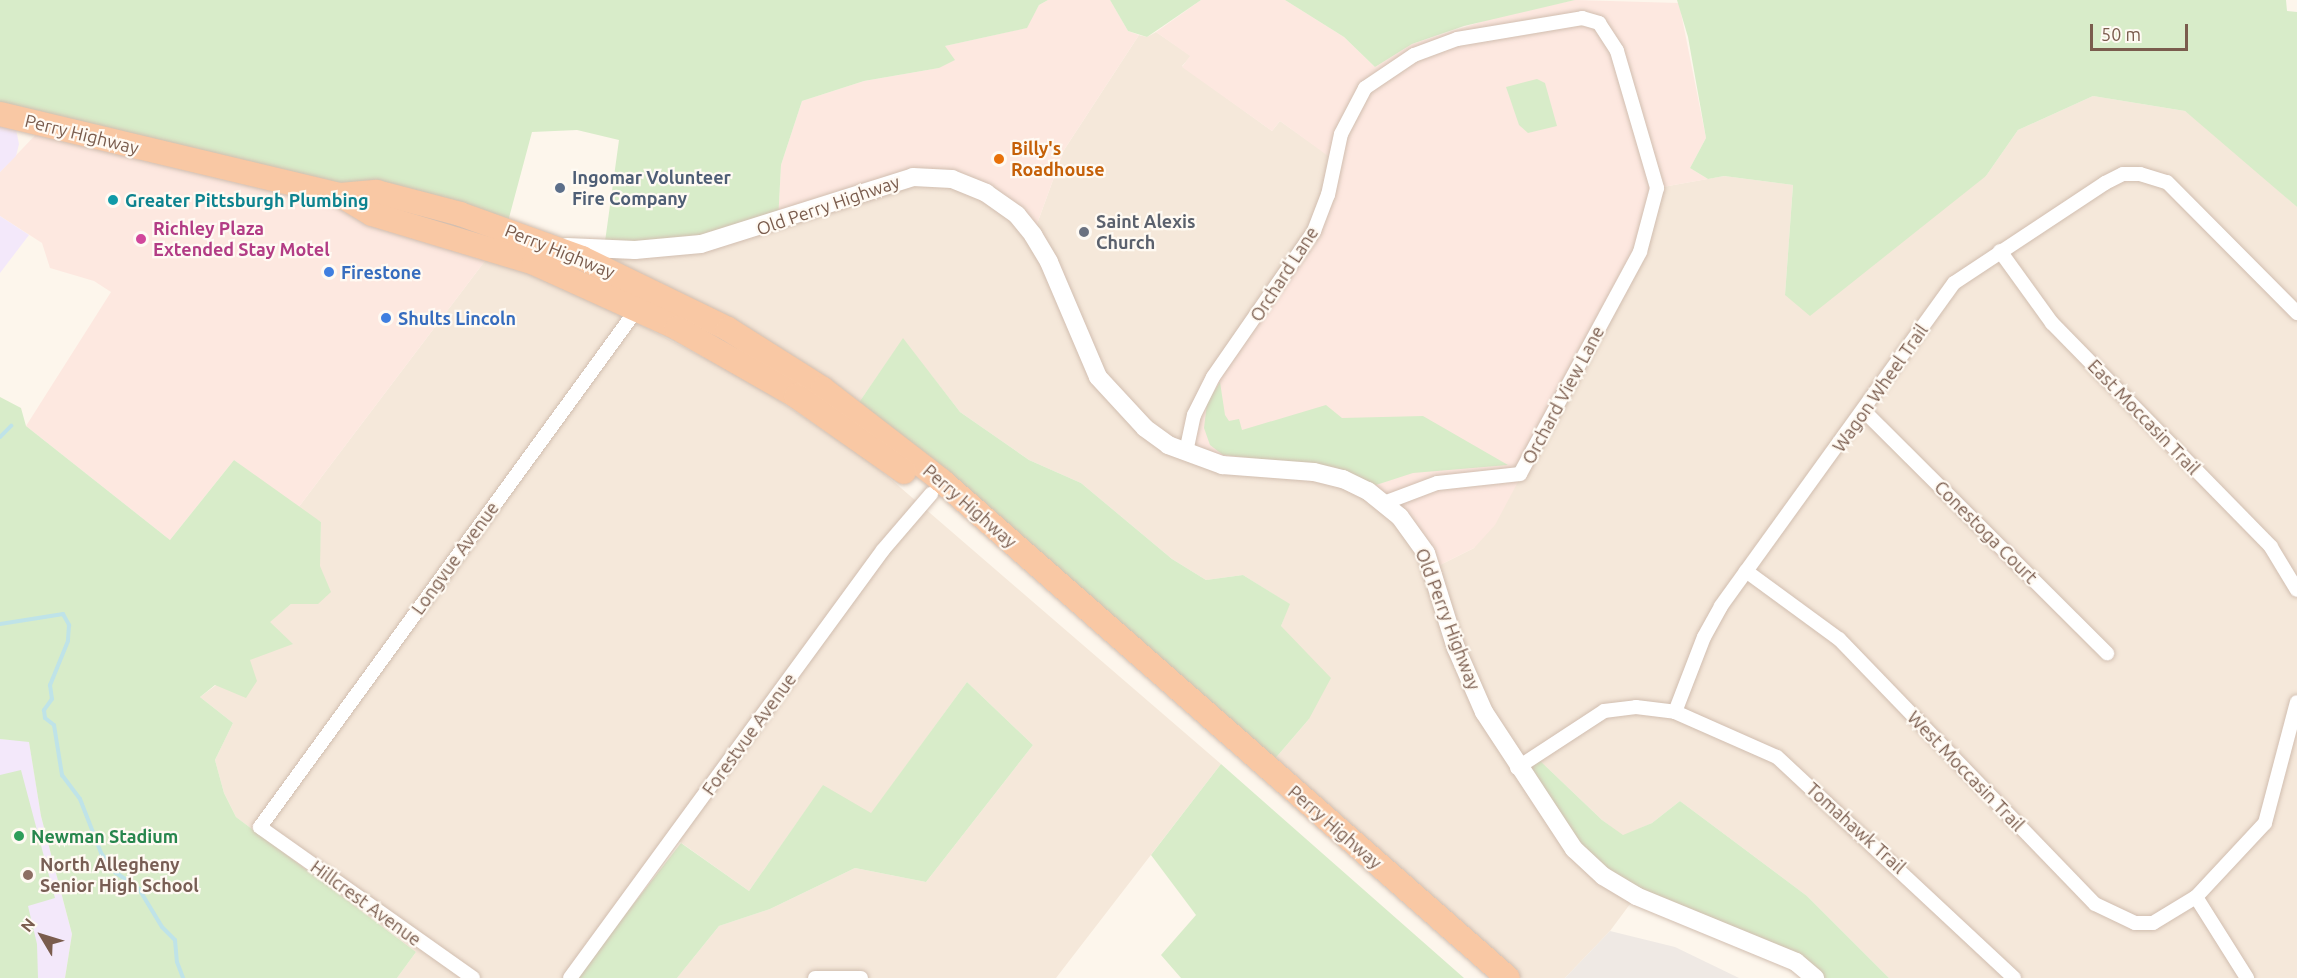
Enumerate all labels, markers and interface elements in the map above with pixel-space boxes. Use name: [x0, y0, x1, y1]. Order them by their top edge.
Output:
scale bar: [2093, 12, 2190, 50]
text: 50 m: [2101, 24, 2141, 44]
street label: Perry Highway: [23, 109, 141, 159]
place label: Billy's Roadhouse: [1011, 138, 1105, 180]
marker: Billy's Roadhouse: [992, 152, 1006, 166]
place label: Ingomar Volunteer Fire Company: [572, 167, 731, 210]
street label: Old Perry Highway: [754, 170, 902, 240]
marker: Ingomar Volunteer Fire Company: [553, 181, 567, 195]
place label: Greater Pittsburgh Plumbing: [125, 189, 369, 211]
marker: Greater Pittsburgh Plumbing: [106, 193, 120, 207]
place label: Saint Alexis Church: [1096, 211, 1195, 254]
place label: Richley Plaza Extended Stay Motel: [153, 218, 330, 260]
street label: Perry Highway: [502, 219, 618, 283]
street label: Orchard Lane: [1245, 223, 1323, 325]
marker: Saint Alexis Church: [1077, 225, 1091, 239]
marker: Richley Plaza Extended Stay Motel: [134, 232, 148, 246]
place label: Firestone: [341, 261, 421, 283]
marker: Firestone: [322, 265, 336, 279]
place label: Shults Lincoln: [398, 307, 516, 329]
marker: Shults Lincoln: [379, 311, 393, 325]
street label: Wagon Wheel Trail: [1828, 320, 1932, 456]
street label: Orchard View Lane: [1518, 322, 1608, 468]
street label: East Moccasin Trail: [2084, 355, 2204, 479]
street label: Perry Highway: [919, 460, 1021, 552]
street label: Conestoga Court: [1930, 476, 2042, 588]
street label: Longvue Avenue: [407, 497, 503, 619]
street label: Old Perry Highway: [1411, 545, 1485, 693]
street label: Forestvue Avenue: [698, 669, 800, 799]
street label: West Moccasin Trail: [1903, 706, 2029, 836]
street label: Tomahawk Trail: [1802, 778, 1910, 878]
street label: Perry Highway: [1284, 781, 1386, 873]
place label: Newman Stadium: [31, 825, 178, 847]
marker: Newman Stadium: [12, 829, 26, 843]
place label: North Allegheny Senior High School: [40, 854, 199, 896]
street label: Hillcrest Avenue: [307, 856, 425, 950]
marker: North Allegheny Senior High School: [21, 868, 35, 882]
north arrow: [12, 906, 72, 966]
text: N: [17, 915, 39, 935]

